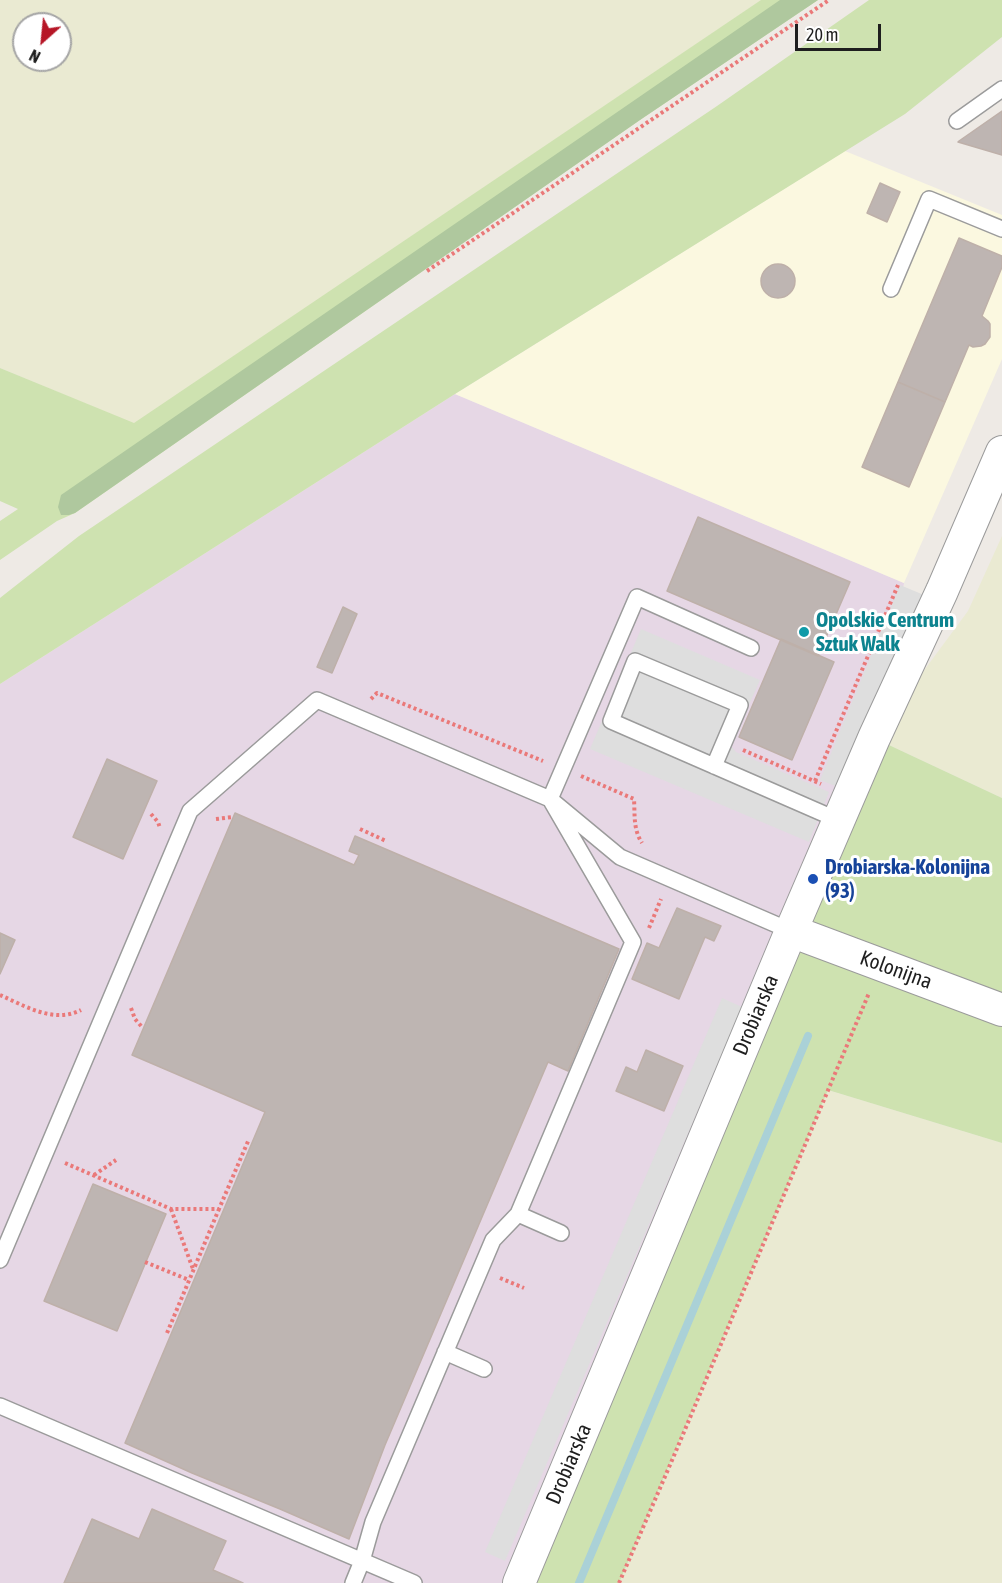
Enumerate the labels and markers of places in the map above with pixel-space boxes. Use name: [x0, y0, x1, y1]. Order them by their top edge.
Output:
place label: Opolskie Centrum Sztuk Walk: [816, 607, 954, 657]
marker: Opolskie Centrum Sztuk Walk: [797, 625, 811, 639]
place label: Drobiarska-Kolonijna (93): [825, 854, 990, 904]
marker: Drobiarska-Kolonijna (93): [806, 872, 820, 886]

